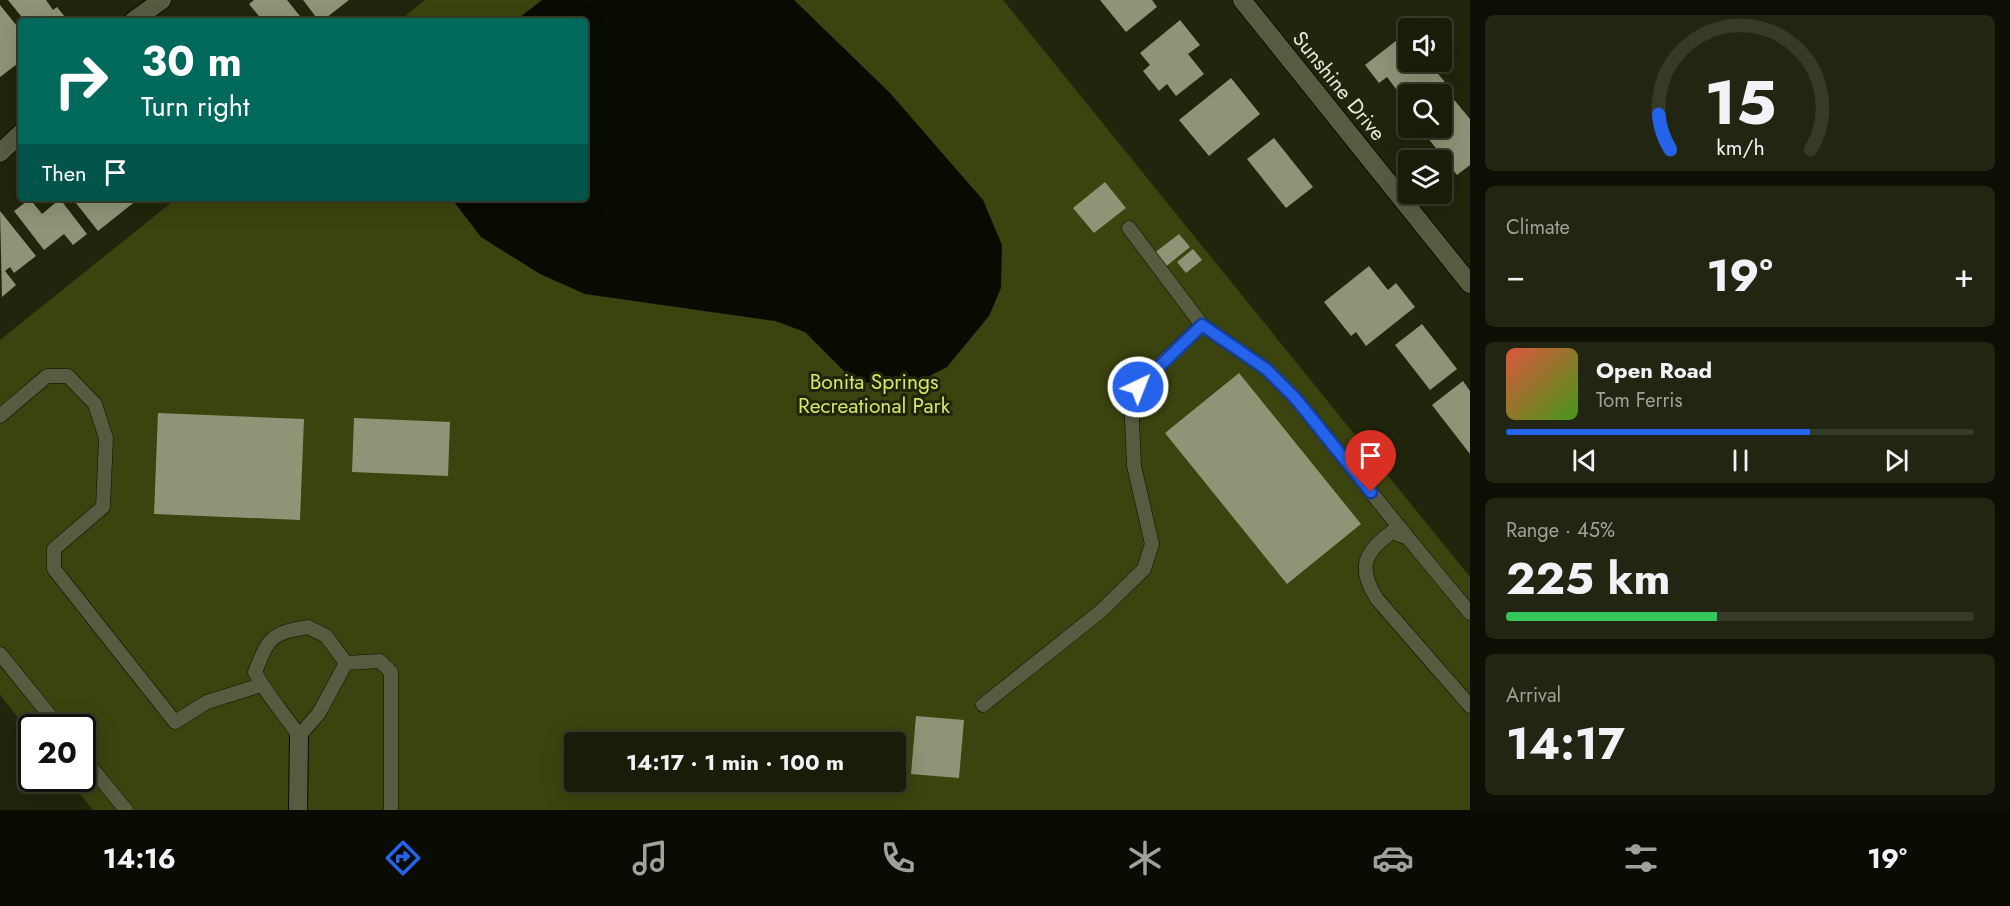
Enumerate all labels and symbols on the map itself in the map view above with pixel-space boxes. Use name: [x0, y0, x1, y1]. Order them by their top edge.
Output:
street label: Sunshine Drive: [1285, 25, 1393, 147]
position arrow: [1106, 355, 1170, 419]
park label: Bonita Springs Recreational Park: [798, 367, 951, 421]
pin: [1345, 430, 1396, 492]
speed limit sign: 20: [18, 714, 96, 792]

